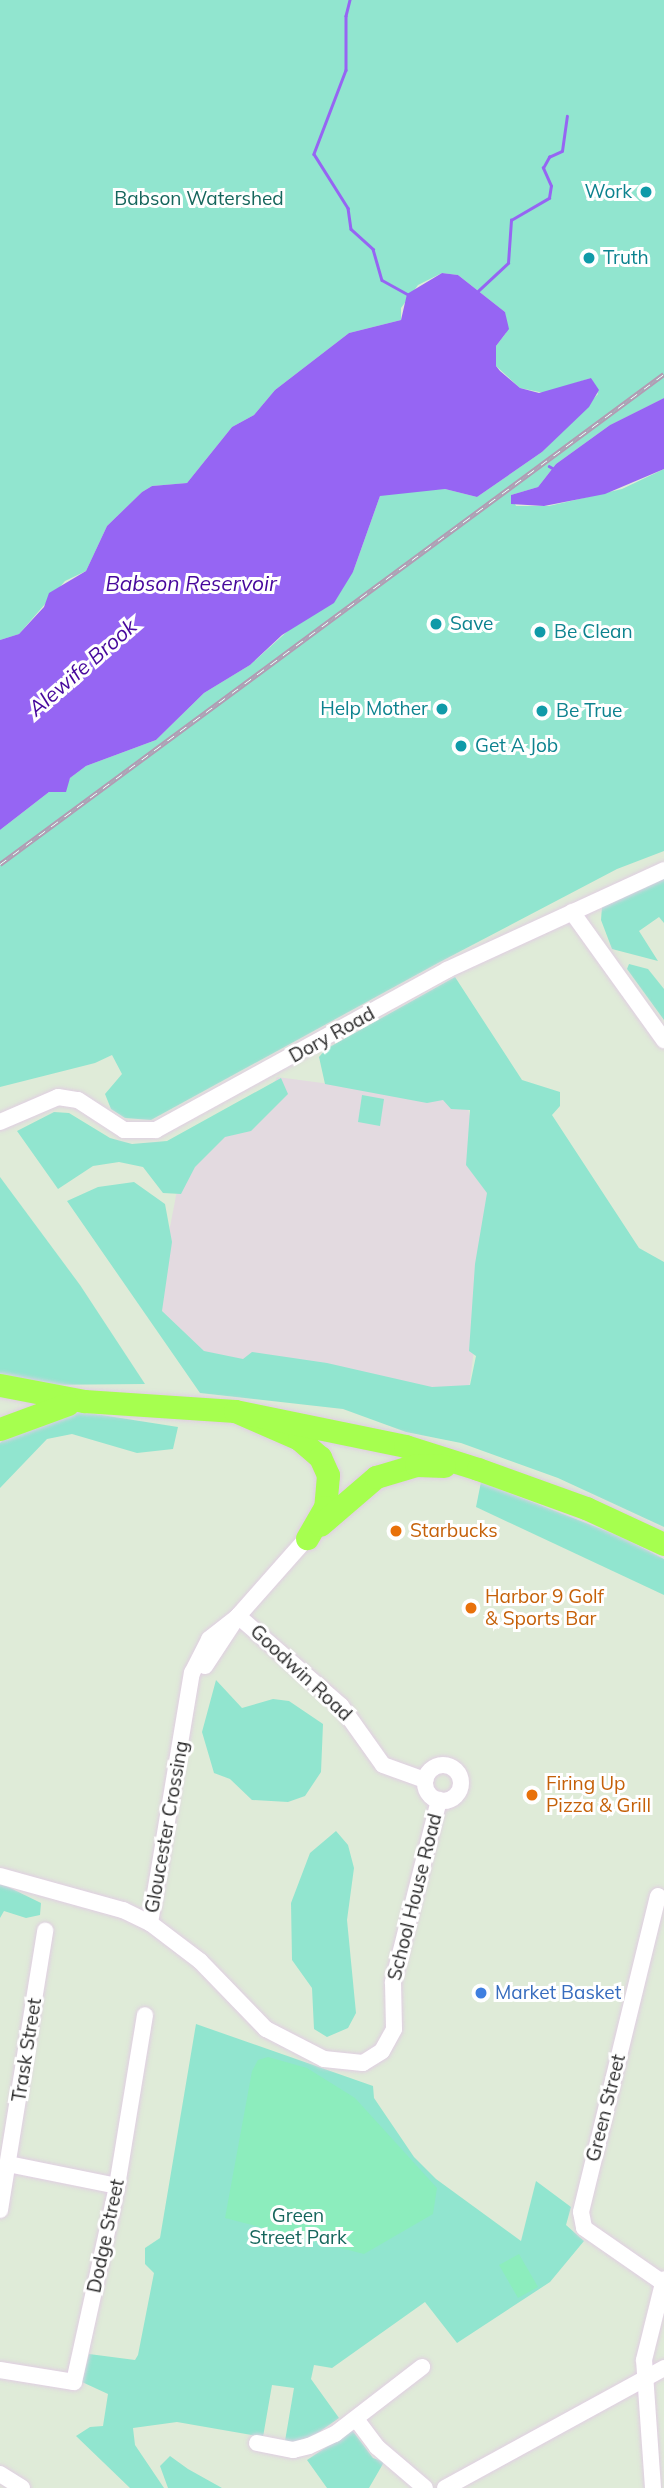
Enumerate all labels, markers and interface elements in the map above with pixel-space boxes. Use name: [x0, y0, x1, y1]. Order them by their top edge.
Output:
place label: Work: [584, 181, 632, 203]
marker: Work: [638, 184, 654, 200]
park label: Babson Watershed: [114, 188, 284, 210]
place label: Truth: [603, 247, 649, 269]
marker: Truth: [581, 250, 597, 266]
water label: Babson Reservoir: [105, 570, 277, 596]
water label: Alewife Brook: [23, 613, 141, 721]
place label: Save: [450, 613, 493, 635]
marker: Save: [428, 616, 444, 632]
place label: Be Clean: [554, 621, 633, 643]
marker: Be Clean: [532, 624, 548, 640]
place label: Help Mother: [320, 698, 428, 720]
place label: Be True: [556, 700, 622, 722]
marker: Help Mother: [434, 701, 450, 717]
marker: Be True: [534, 703, 550, 719]
place label: Get A Job: [475, 735, 558, 757]
marker: Get A Job: [453, 738, 469, 754]
street label: Dory Road: [285, 1002, 379, 1068]
place label: Starbucks: [410, 1520, 498, 1542]
marker: Starbucks: [388, 1523, 404, 1539]
place label: Harbor 9 Golf & Sports Bar: [485, 1586, 604, 1630]
marker: Harbor 9 Golf & Sports Bar: [463, 1600, 479, 1616]
street label: Goodwin Road: [245, 1620, 357, 1726]
street label: Gloucester Crossing: [141, 1739, 193, 1915]
place label: Firing Up Pizza & Grill: [546, 1773, 651, 1817]
marker: Firing Up Pizza & Grill: [524, 1787, 540, 1803]
street label: School House Road: [383, 1811, 447, 1983]
place label: Market Basket: [495, 1982, 621, 2004]
marker: Market Basket: [473, 1985, 489, 2001]
street label: Trask Street: [8, 1996, 46, 2104]
street label: Green Street: [582, 2052, 630, 2164]
street label: Dodge Street: [83, 2177, 129, 2295]
park label: Green Street Park: [249, 2205, 347, 2249]

